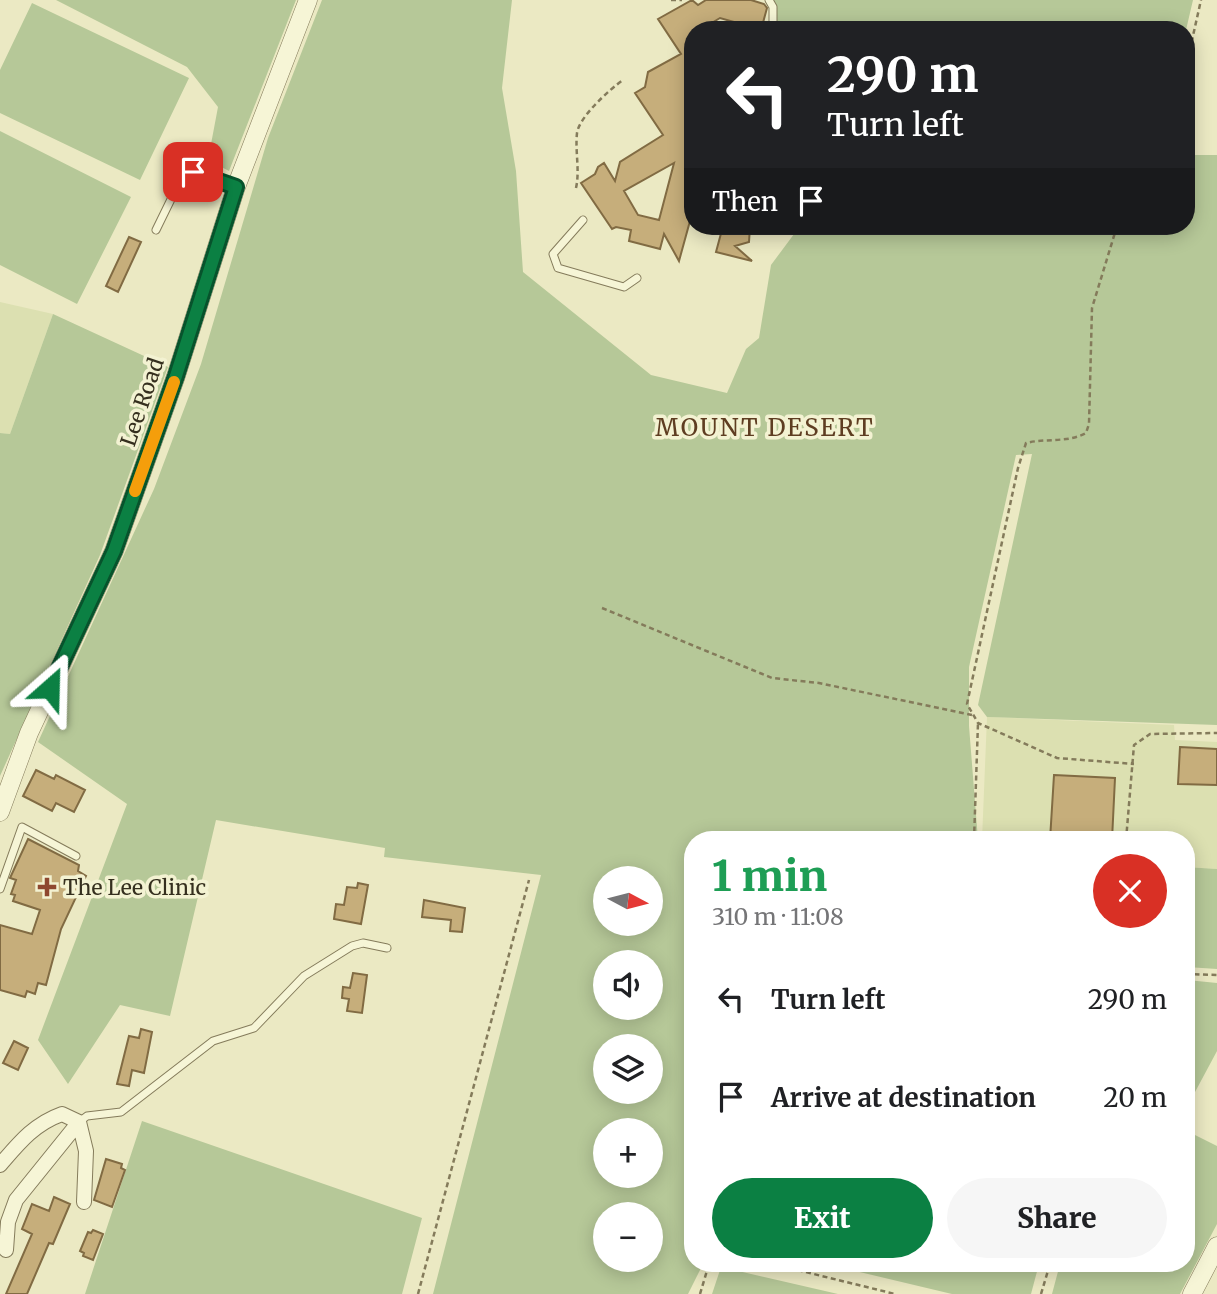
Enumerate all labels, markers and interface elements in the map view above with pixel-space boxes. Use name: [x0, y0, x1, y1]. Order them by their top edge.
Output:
text: 290 m: [827, 44, 979, 105]
icon: left: [712, 49, 803, 140]
text: Turn left: [827, 105, 964, 145]
pin: [163, 142, 223, 202]
icon: arrive: [174, 153, 212, 191]
icon: arrive: [792, 182, 830, 220]
text: Then: [712, 185, 778, 218]
street label: Lee Road: [114, 354, 170, 450]
district label: MOUNT DESERT: [655, 412, 875, 443]
position arrow: [13, 651, 87, 725]
text: 1 min: [712, 850, 827, 902]
button: close: [1093, 854, 1167, 928]
north arrow: [593, 866, 663, 936]
map controls: [593, 866, 663, 1272]
place label: The Lee Clinic: [63, 874, 206, 901]
marker: The Lee Clinic: [37, 877, 57, 897]
text: 310 m · 11:08: [712, 902, 844, 931]
button: sound: [593, 950, 663, 1020]
icon: left: [712, 980, 750, 1018]
text: Turn left: [771, 983, 885, 1016]
text: 290 m: [1088, 983, 1167, 1016]
button: layers: [593, 1034, 663, 1104]
icon: arrive: [712, 1078, 750, 1116]
text: Arrive at destination: [771, 1081, 1036, 1114]
text: 20 m: [1103, 1081, 1167, 1114]
button: +: [593, 1118, 663, 1188]
button: Exit: [712, 1178, 933, 1258]
button: Share: [947, 1178, 1167, 1258]
button: −: [593, 1202, 663, 1272]

